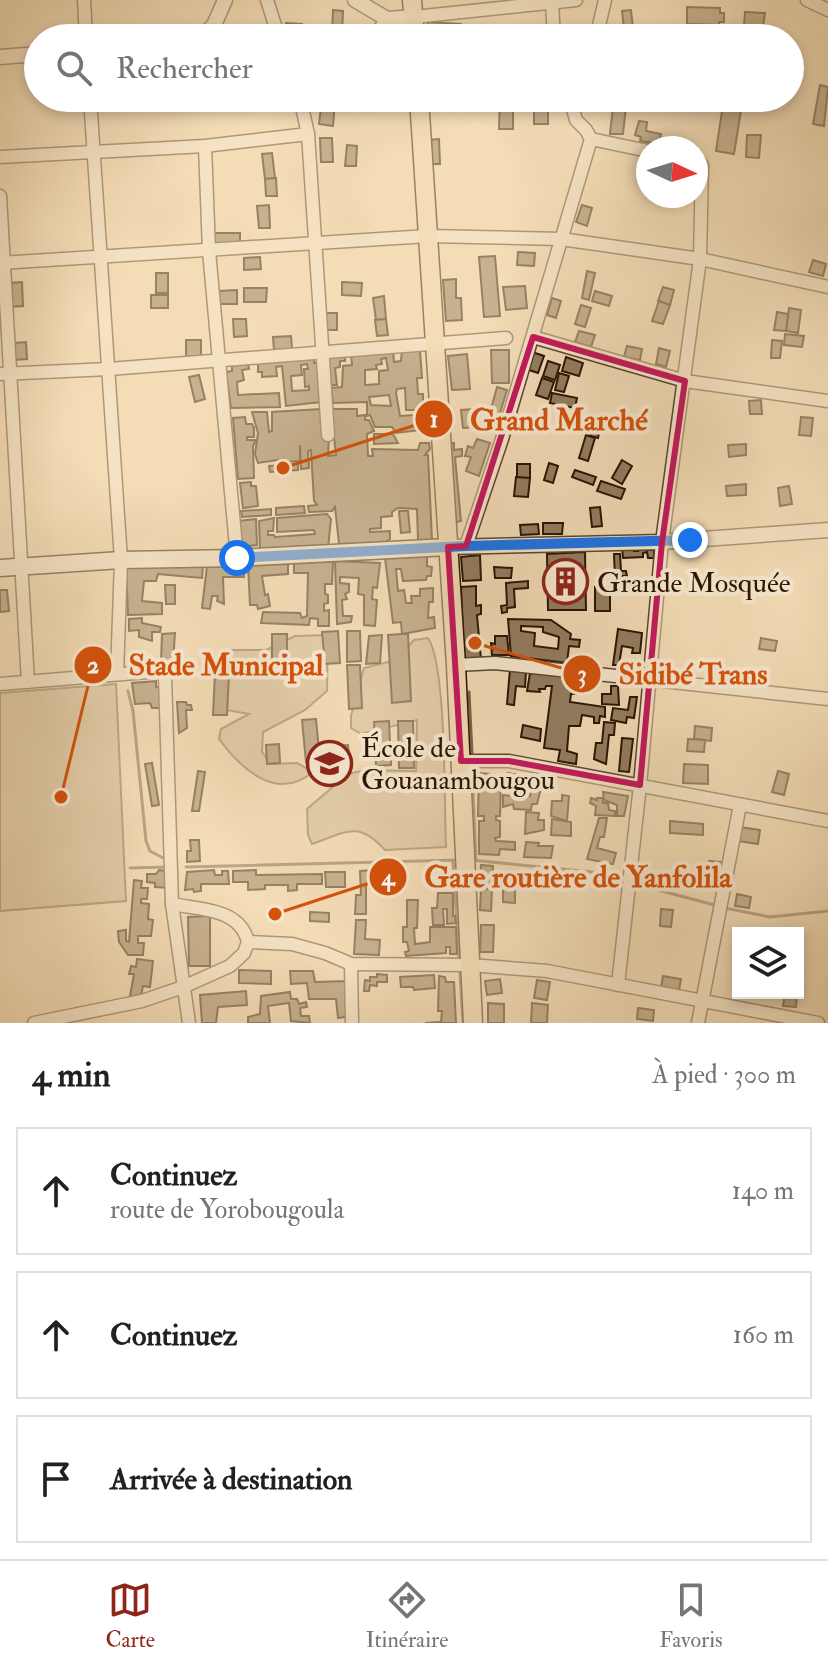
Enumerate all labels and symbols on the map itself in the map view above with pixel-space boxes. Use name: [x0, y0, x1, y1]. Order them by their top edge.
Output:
north arrow: [636, 136, 708, 208]
callout: Grand Marché: [414, 392, 664, 446]
text: Grand Marché: [470, 402, 649, 439]
text: 1: [430, 404, 438, 435]
route end: [672, 522, 708, 558]
route start: [219, 540, 255, 576]
building icon: Grande Mosquée: [542, 558, 590, 606]
place label: Grande Mosquée: [597, 566, 791, 601]
callout: Stade Municipal: [73, 638, 340, 692]
text: Stade Municipal: [129, 647, 324, 684]
callout: Sidibé Trans: [562, 647, 783, 701]
text: 2: [87, 650, 99, 681]
text: Sidibé Trans: [619, 656, 767, 693]
text: 3: [577, 659, 587, 690]
place label: École de Gouanambougou: [361, 731, 555, 798]
school or university icon: École de Gouanambougou: [306, 739, 354, 787]
callout: Gare routière de Yanfolila: [368, 850, 747, 904]
text: Gare routière de Yanfolila: [424, 859, 733, 896]
text: 4: [381, 862, 397, 893]

